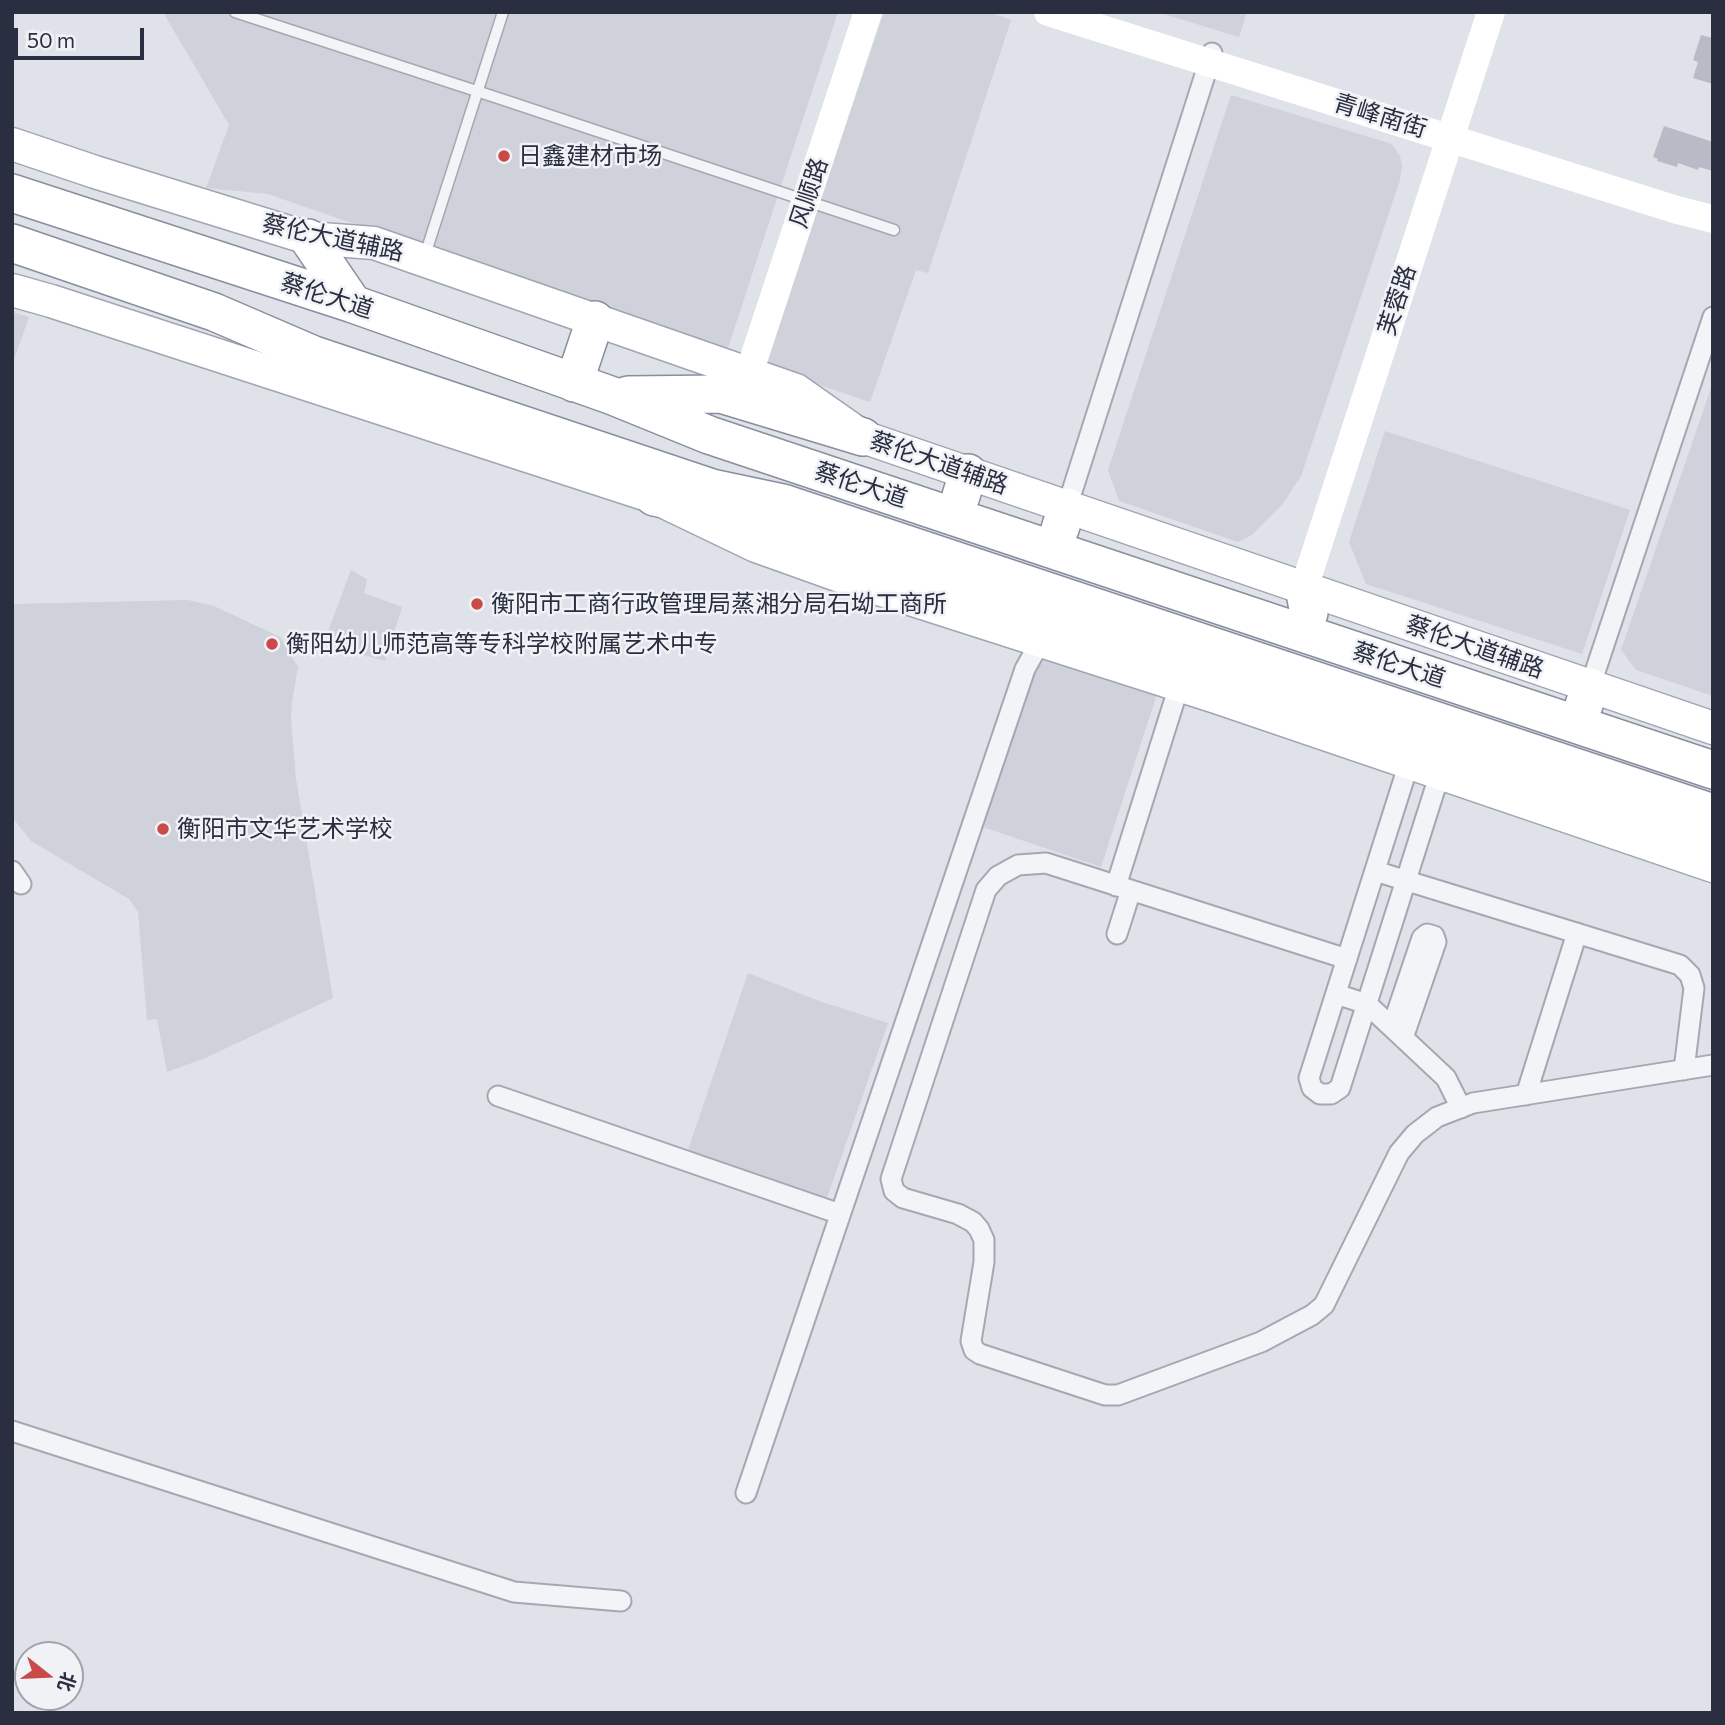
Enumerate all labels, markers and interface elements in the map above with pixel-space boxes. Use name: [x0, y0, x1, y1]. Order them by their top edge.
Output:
scale bar: [18, 14, 147, 58]
text: 50 m: [27, 27, 75, 52]
street label: 青峰南街: [1330, 88, 1430, 144]
place label: 日鑫建材市场: [518, 142, 662, 170]
marker: 日鑫建材市场: [496, 148, 512, 164]
street label: 风顺路: [784, 154, 834, 232]
street label: 蔡伦大道辅路: [260, 209, 406, 267]
street label: 芙蓉路: [1372, 261, 1422, 339]
street label: 蔡伦大道: [277, 267, 377, 325]
street label: 蔡伦大道辅路: [866, 426, 1012, 500]
street label: 蔡伦大道: [811, 456, 911, 514]
place label: 衡阳市工商行政管理局蒸湘分局石坳工商所: [491, 590, 947, 618]
marker: 衡阳市工商行政管理局蒸湘分局石坳工商所: [469, 596, 485, 612]
street label: 蔡伦大道辅路: [1402, 610, 1548, 684]
place label: 衡阳幼儿师范高等专科学校附属艺术中专: [286, 630, 718, 658]
marker: 衡阳幼儿师范高等专科学校附属艺术中专: [264, 636, 280, 652]
street label: 蔡伦大道: [1349, 636, 1449, 694]
place label: 衡阳市文华艺术学校: [177, 815, 393, 843]
marker: 衡阳市文华艺术学校: [155, 821, 171, 837]
north arrow: [14, 1641, 84, 1711]
text: 北: [54, 1669, 81, 1695]

